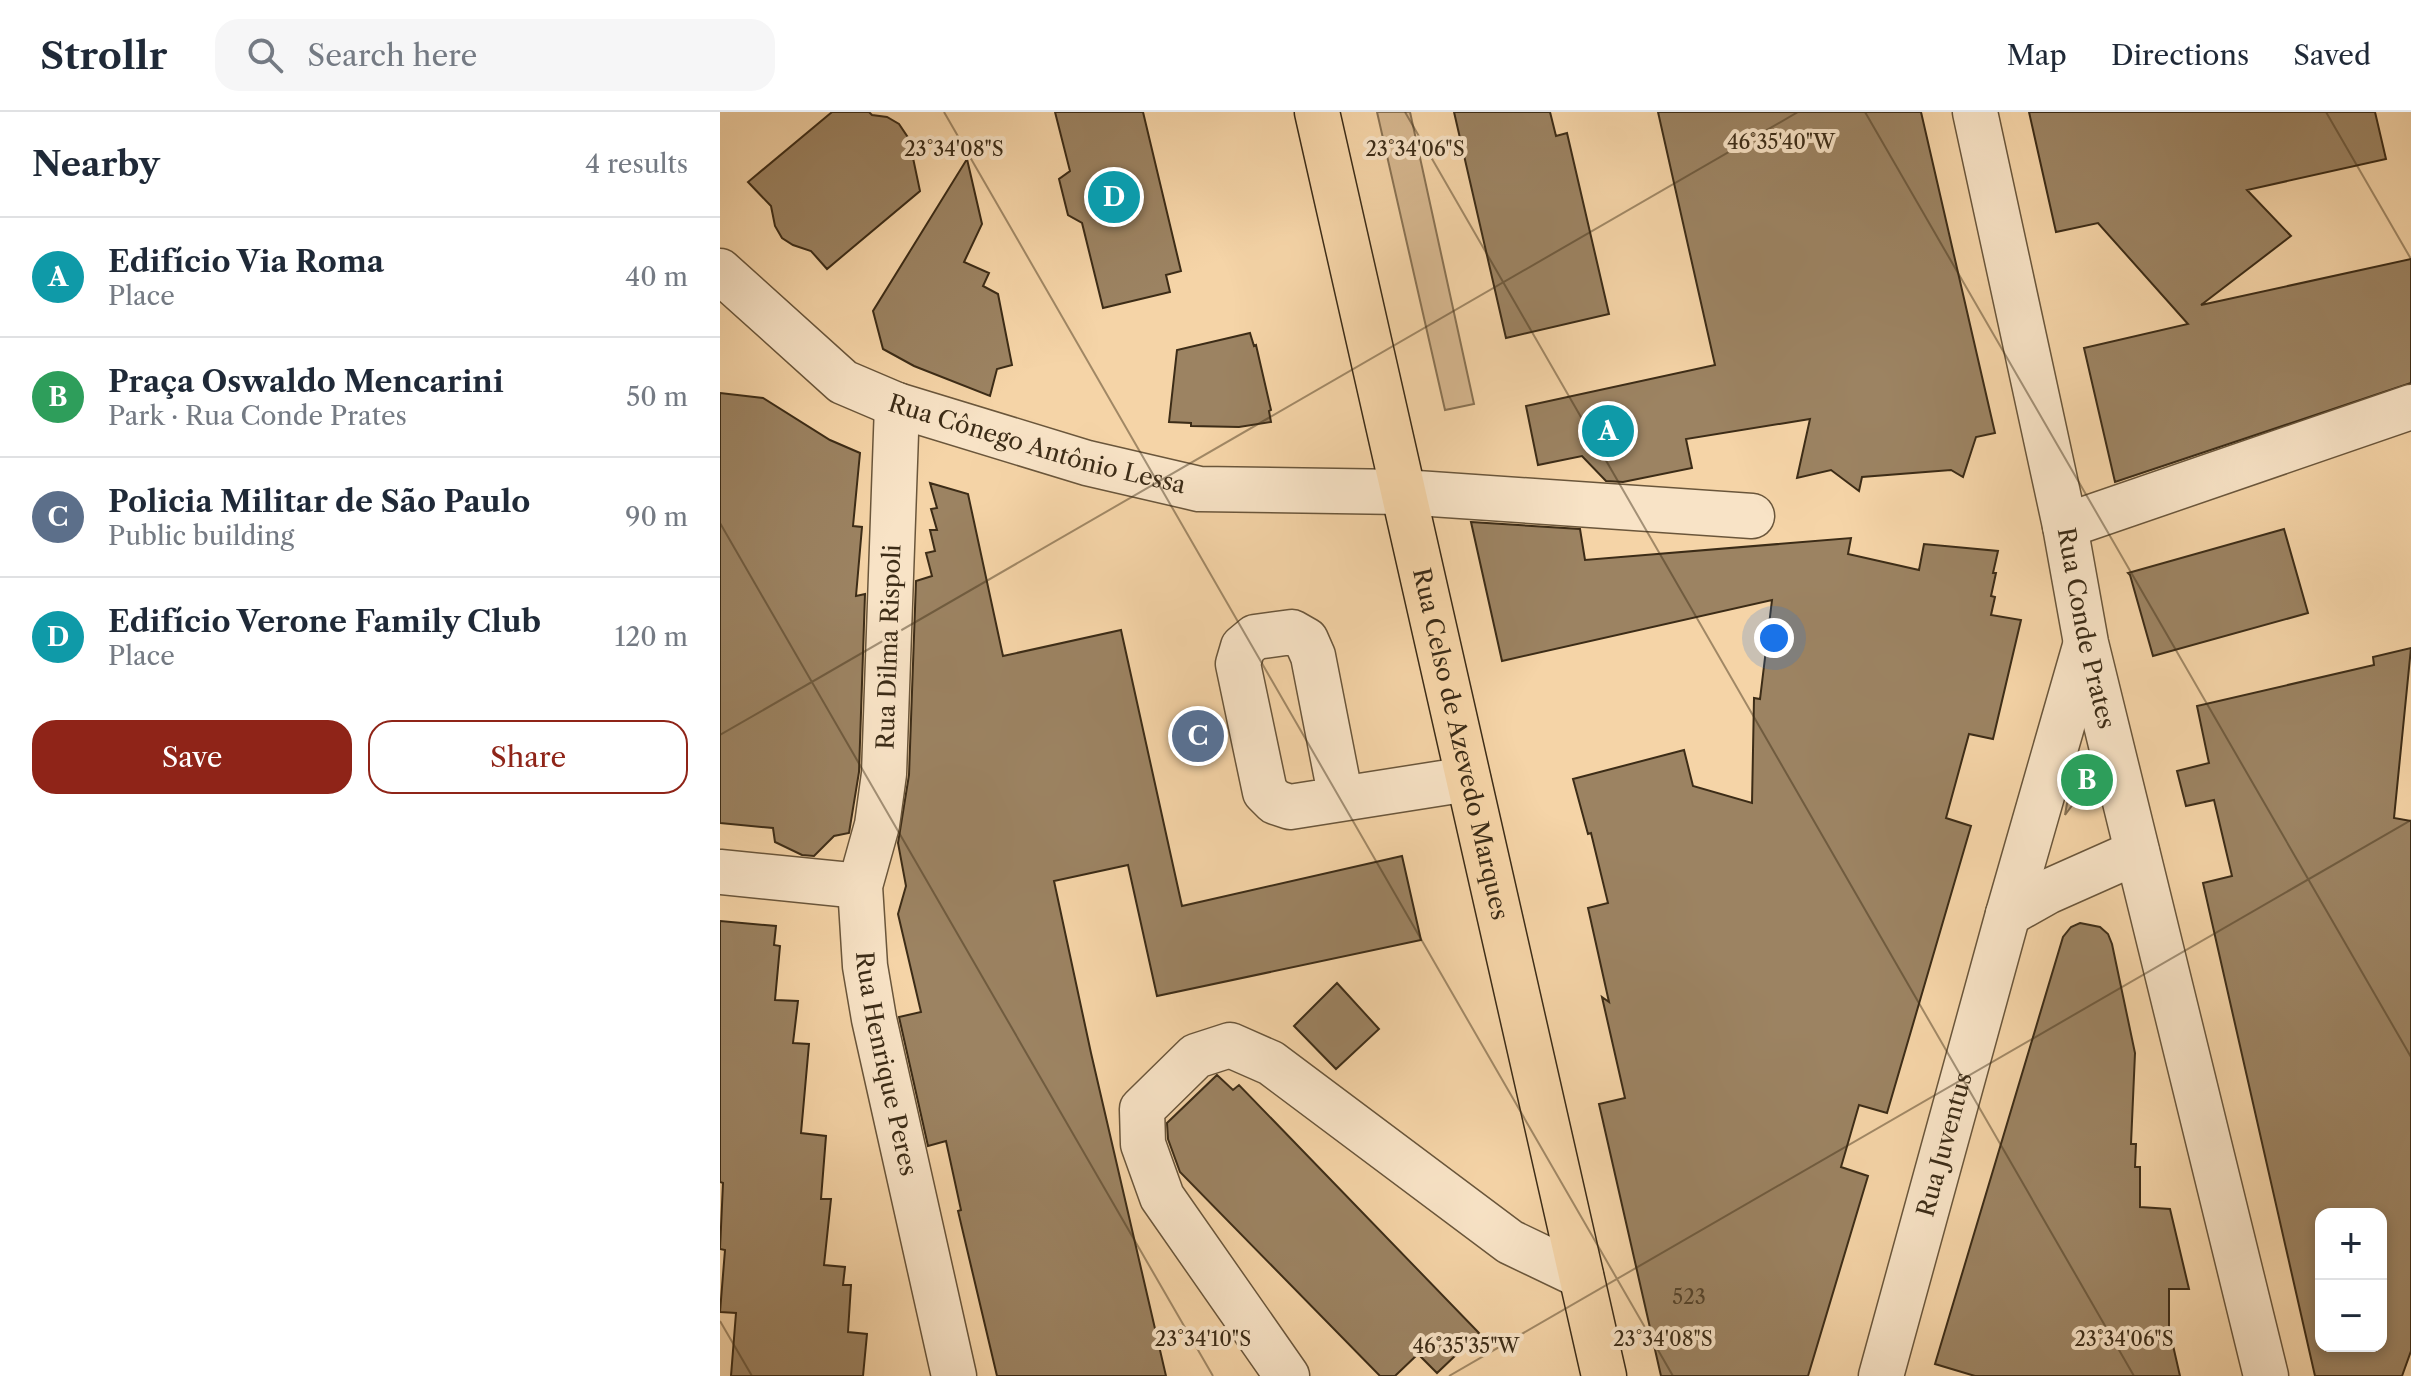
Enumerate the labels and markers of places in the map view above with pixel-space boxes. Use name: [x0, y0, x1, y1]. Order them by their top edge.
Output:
pin: D: [1088, 167, 1140, 227]
pin: A: [1582, 401, 1634, 461]
pin: C: [1172, 706, 1224, 766]
pin: B: [2061, 750, 2113, 810]

